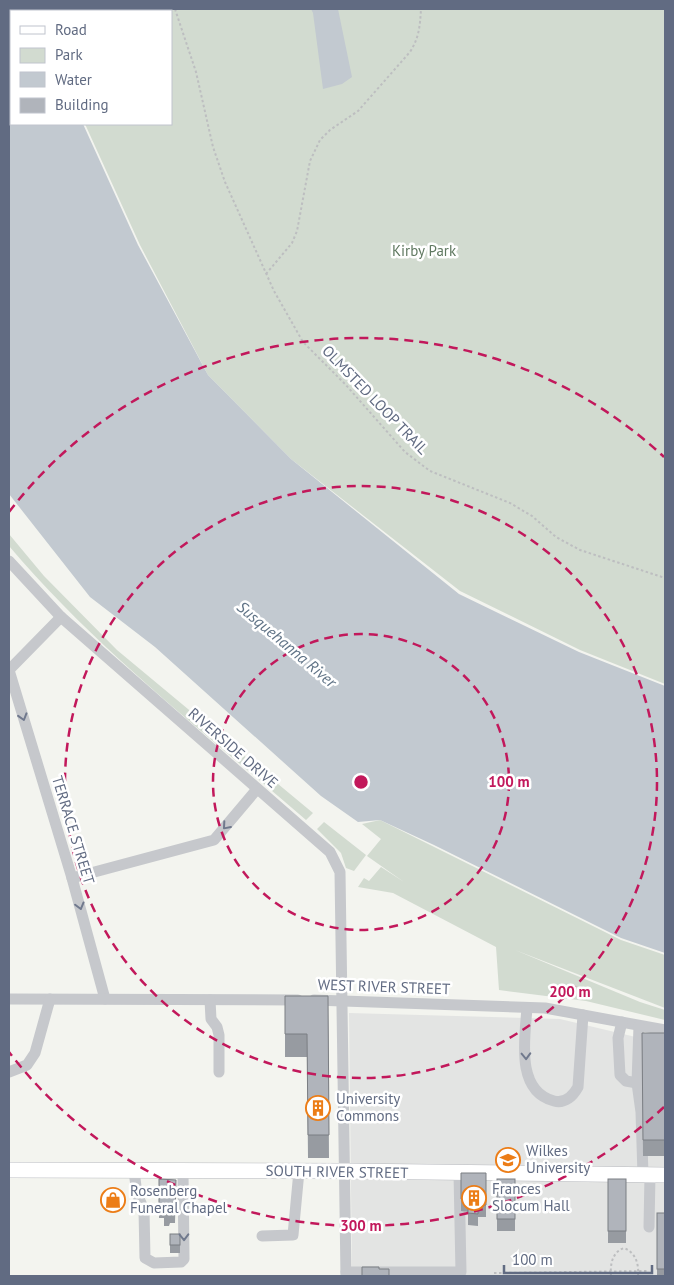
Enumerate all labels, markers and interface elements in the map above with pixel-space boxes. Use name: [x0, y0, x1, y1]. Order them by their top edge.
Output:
legend: [10, 10, 172, 125]
text: Road: [55, 20, 87, 39]
text: Park: [55, 45, 83, 64]
text: Water: [55, 70, 92, 89]
text: Building: [55, 95, 109, 114]
park label: Kirby Park: [392, 241, 457, 260]
street label: OLMSTED LOOP TRAIL: [318, 341, 433, 458]
water label: Susquehanna River: [233, 597, 342, 693]
street label: RIVERSIDE DRIVE: [185, 704, 282, 792]
one-way arrow: [18, 712, 28, 720]
text: 100 m: [488, 772, 530, 791]
street label: TERRACE STREET: [48, 773, 99, 887]
centre of rings: [352, 773, 370, 791]
one-way arrow: [222, 820, 231, 829]
one-way arrow: [74, 901, 85, 910]
street label: WEST RIVER STREET: [317, 975, 451, 998]
text: 200 m: [549, 982, 591, 1001]
one-way arrow: [520, 1053, 531, 1061]
place label: University Commons: [336, 1089, 400, 1125]
building icon: University Commons: [305, 1095, 331, 1121]
place label: Wilkes University: [526, 1141, 590, 1177]
school or university icon: Wilkes University: [495, 1147, 521, 1173]
street label: SOUTH RIVER STREET: [265, 1161, 409, 1182]
place label: Frances Slocum Hall: [492, 1179, 570, 1215]
place label: Rosenberg Funeral Chapel: [130, 1181, 228, 1217]
building icon: Frances Slocum Hall: [461, 1185, 487, 1211]
shop icon: Rosenberg Funeral Chapel: [100, 1187, 126, 1213]
text: 300 m: [340, 1216, 382, 1235]
one-way arrow: [179, 1234, 189, 1241]
scale bar: [504, 1242, 652, 1274]
text: 100 m: [512, 1250, 553, 1269]

